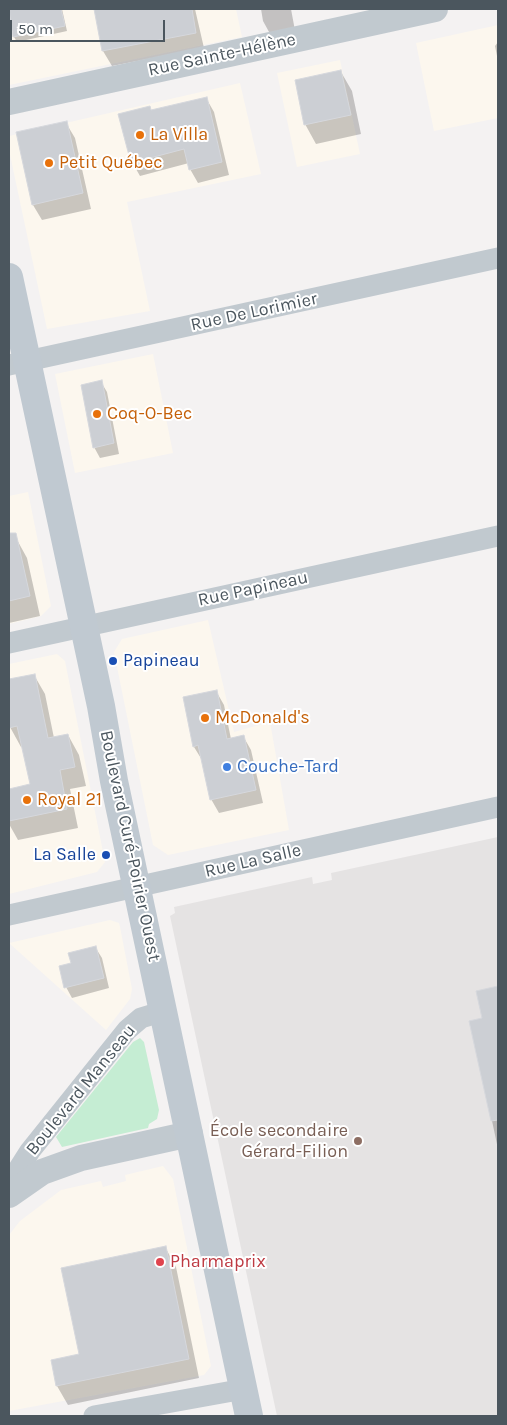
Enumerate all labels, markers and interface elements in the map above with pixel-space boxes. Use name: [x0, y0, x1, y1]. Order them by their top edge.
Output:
scale bar: [12, 10, 168, 42]
text: 50 m: [18, 20, 53, 38]
street label: Rue Sainte-Hélène: [146, 29, 298, 81]
place label: La Villa: [150, 124, 208, 146]
marker: La Villa: [134, 129, 146, 141]
place label: Petit Québec: [59, 152, 162, 174]
marker: Petit Québec: [43, 157, 55, 169]
street label: Rue De Lorimier: [189, 288, 319, 336]
place label: Coq-O-Bec: [107, 403, 192, 425]
marker: Coq-O-Bec: [91, 408, 103, 420]
street label: Rue Papineau: [196, 567, 310, 611]
place label: Papineau: [123, 650, 200, 672]
marker: Papineau: [107, 655, 119, 667]
place label: McDonald's: [215, 707, 310, 729]
marker: McDonald's: [199, 712, 211, 724]
street label: Boulevard Curé-Poirier Ouest: [95, 729, 165, 963]
place label: Couche-Tard: [237, 756, 339, 778]
marker: Couche-Tard: [221, 761, 233, 773]
place label: Royal 21: [37, 789, 102, 811]
marker: Royal 21: [21, 794, 33, 806]
street label: Rue La Salle: [203, 839, 303, 883]
place label: La Salle: [33, 844, 96, 866]
marker: La Salle: [100, 849, 112, 861]
street label: Boulevard Manseau: [22, 1020, 140, 1160]
place label: École secondaire Gérard-Filion: [210, 1120, 348, 1162]
marker: École secondaire Gérard-Filion: [352, 1135, 364, 1147]
place label: Pharmaprix: [170, 1251, 266, 1273]
marker: Pharmaprix: [154, 1256, 166, 1268]

